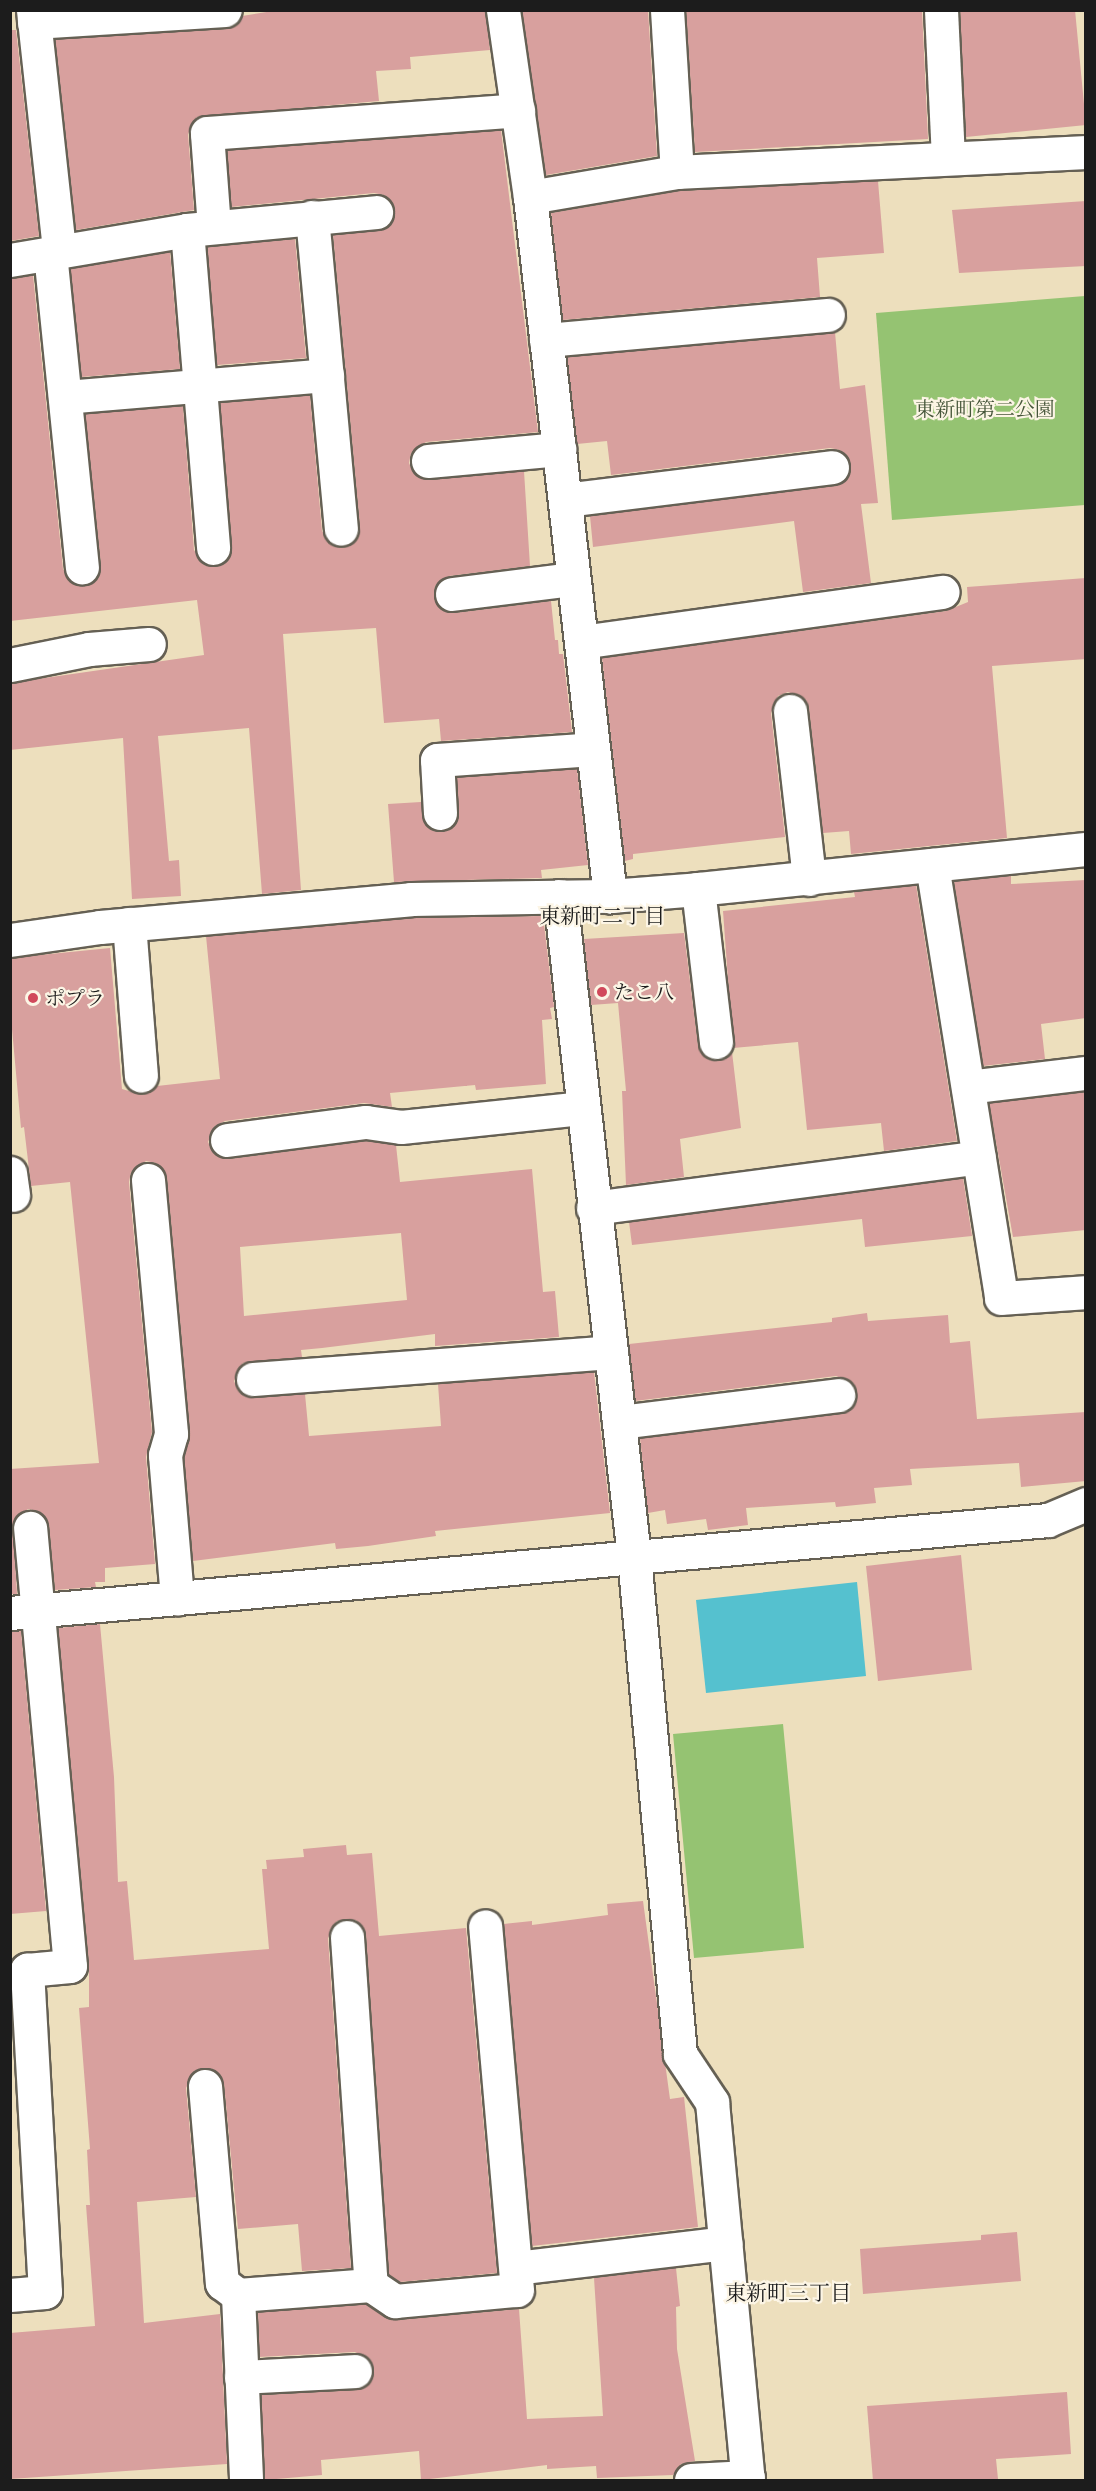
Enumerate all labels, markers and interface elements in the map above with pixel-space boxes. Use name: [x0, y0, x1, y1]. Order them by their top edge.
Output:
park label: 東新町第二公園: [915, 397, 1055, 421]
district label: 東新町二丁目: [539, 904, 665, 930]
place label: たこ八: [614, 980, 674, 1004]
marker: たこ八: [595, 985, 609, 999]
place label: ポプラ: [45, 986, 105, 1010]
marker: ポプラ: [26, 991, 40, 1005]
district label: 東新町三丁目: [725, 2281, 851, 2307]

